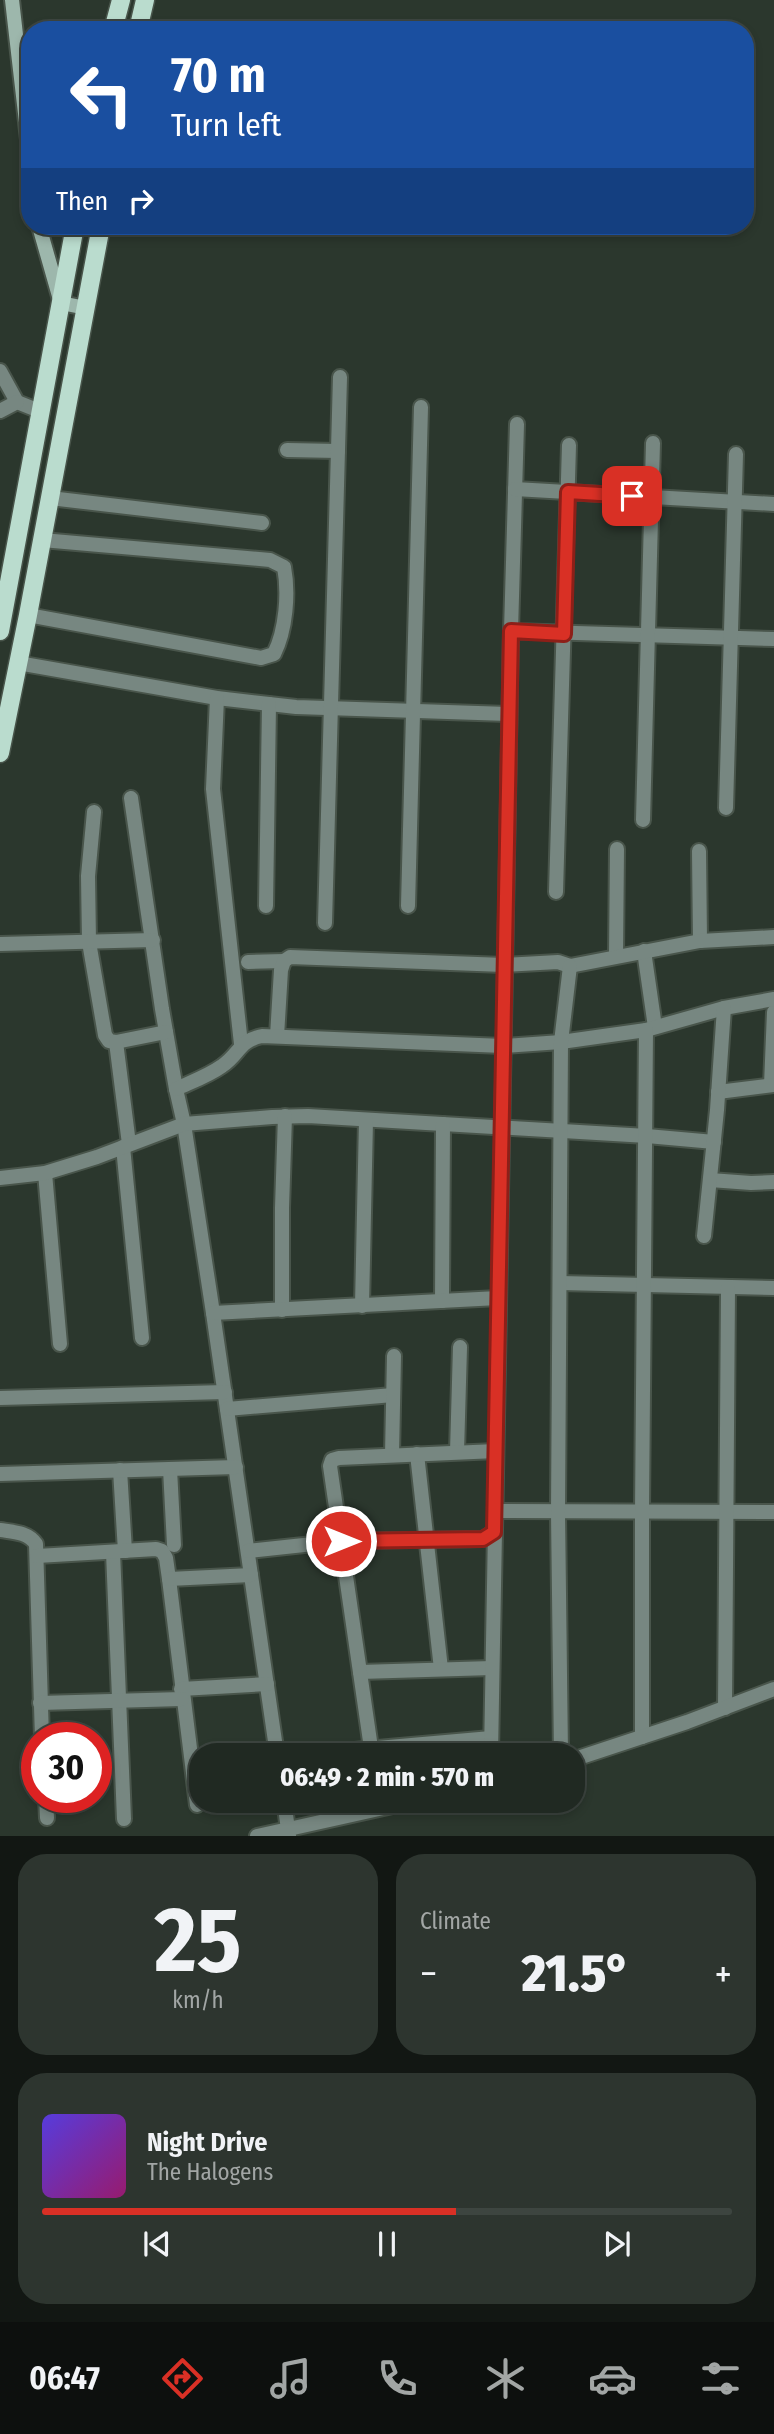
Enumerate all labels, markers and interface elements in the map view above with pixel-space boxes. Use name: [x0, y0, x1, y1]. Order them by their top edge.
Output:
text: 70 m: [171, 46, 266, 105]
icon: left: [56, 49, 147, 140]
text: Turn left: [171, 106, 281, 144]
icon: right: [122, 182, 160, 220]
text: Then: [56, 186, 108, 217]
pin: [602, 466, 662, 526]
icon: arrive: [613, 477, 651, 515]
position arrow: [304, 1504, 378, 1578]
speed limit sign: 30: [21, 1722, 112, 1813]
text: 06:49 · 2 min · 570 m: [280, 1762, 494, 1793]
text: 25: [155, 1886, 241, 1995]
text: Climate: [420, 1907, 491, 1935]
text: 21.5°: [522, 1942, 630, 2005]
text: −: [420, 1951, 437, 1997]
text: +: [715, 1951, 732, 1997]
text: km/h: [172, 1986, 224, 2014]
text: Night Drive: [147, 2127, 267, 2158]
text: The Halogens: [147, 2158, 273, 2186]
icon: previous: [138, 2225, 176, 2263]
icon: pause: [368, 2225, 406, 2263]
icon: next: [598, 2225, 636, 2263]
icon: directions: [158, 2354, 207, 2403]
icon: music: [266, 2354, 315, 2403]
icon: phone: [373, 2354, 422, 2403]
icon: climate: [481, 2354, 530, 2403]
icon: car: [588, 2354, 637, 2403]
icon: filters: [696, 2354, 745, 2403]
text: 06:47: [29, 2359, 100, 2397]

